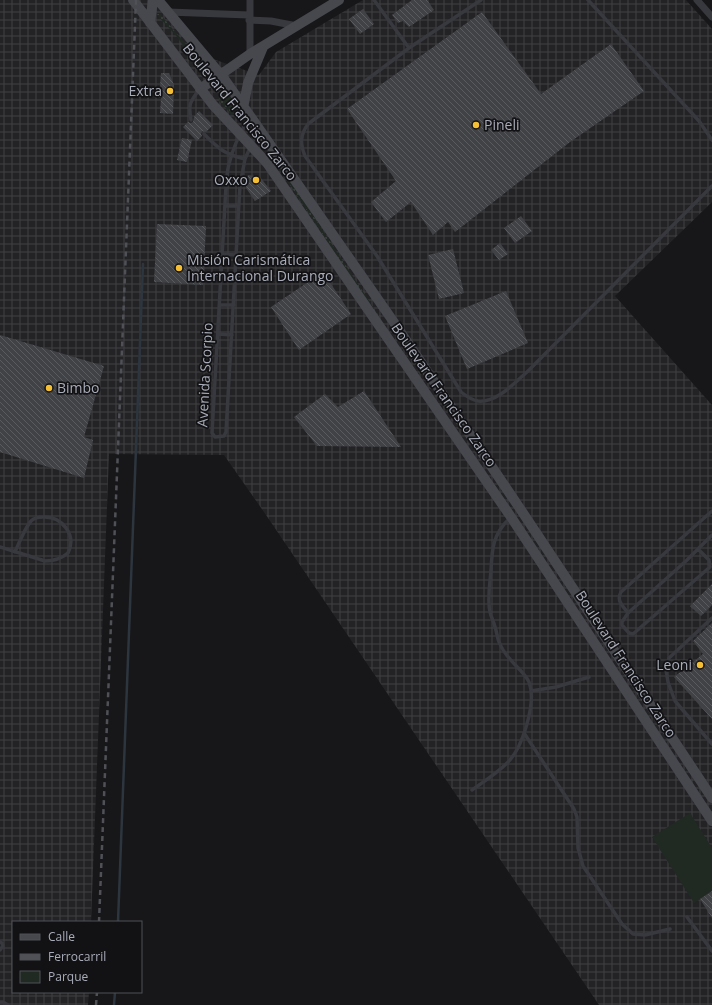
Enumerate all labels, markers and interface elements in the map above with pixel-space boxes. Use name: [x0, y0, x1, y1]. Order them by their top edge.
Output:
street label: Boulevard Francisco Zarco: [179, 39, 302, 184]
place label: Extra: [128, 81, 162, 100]
marker: Extra: [165, 86, 175, 96]
place label: Pineli: [484, 115, 519, 134]
marker: Pineli: [471, 120, 481, 130]
place label: Oxxo: [214, 170, 248, 189]
marker: Oxxo: [251, 175, 261, 185]
place label: Misión Carismática Internacional Durango: [187, 250, 334, 285]
marker: Misión Carismática Internacional Durango: [174, 263, 184, 273]
street label: Boulevard Francisco Zarco: [387, 319, 501, 471]
street label: Avenida Scorpio: [192, 322, 217, 428]
place label: Bimbo: [57, 378, 100, 397]
marker: Bimbo: [44, 383, 54, 393]
street label: Boulevard Francisco Zarco: [572, 587, 681, 741]
place label: Leoni: [656, 655, 692, 674]
marker: Leoni: [695, 660, 705, 670]
legend: [12, 921, 142, 993]
text: Calle: [48, 928, 75, 945]
text: Ferrocarril: [48, 948, 106, 965]
text: Parque: [48, 968, 88, 985]

